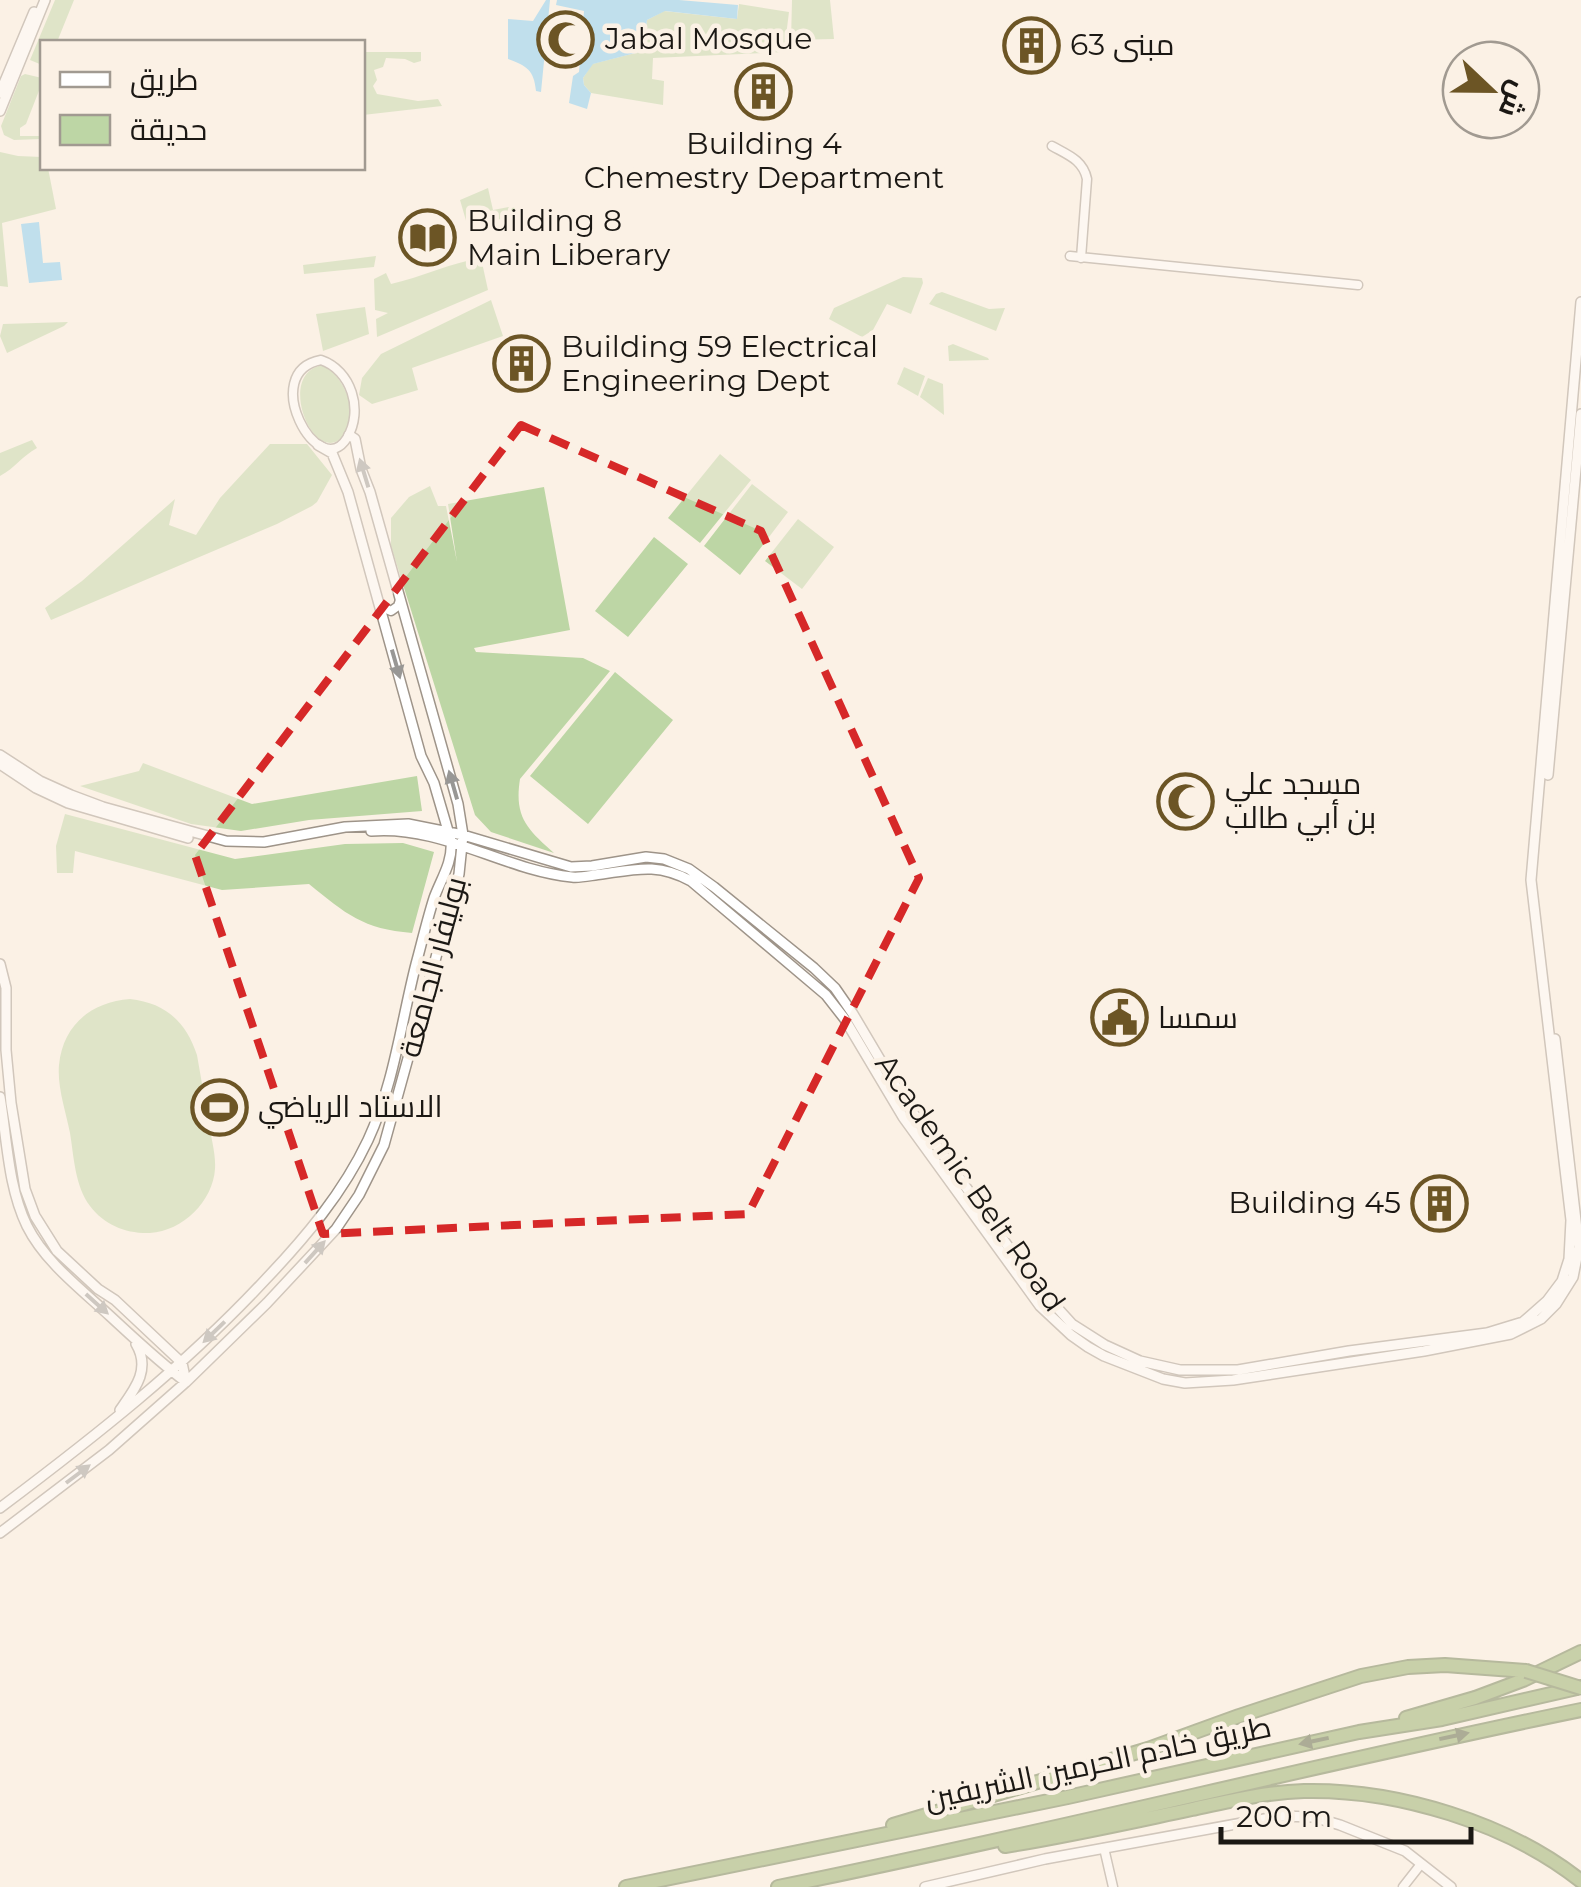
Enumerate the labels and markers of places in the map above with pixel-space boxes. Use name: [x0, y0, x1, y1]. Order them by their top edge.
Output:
mosque icon: Jabal Mosque: [536, 9, 596, 69]
building icon: مبنى 63: [1001, 15, 1061, 75]
place label: Jabal Mosque: [604, 20, 812, 57]
place label: مبنى 63: [1070, 26, 1174, 63]
building icon: Building 4 Chemestry Department: [734, 61, 794, 121]
place label: Building 4 Chemestry Department: [584, 125, 944, 196]
place label: Building 8 Main Liberary: [467, 202, 671, 273]
library icon: Building 8 Main Liberary: [398, 208, 458, 268]
place label: Building 59 Electrical Engineering Dept: [561, 328, 878, 399]
building icon: Building 59 Electrical Engineering Dept: [492, 334, 552, 394]
place label: مسجد علي بن أبي طالب: [1225, 765, 1376, 841]
mosque icon: مسجد علي بن أبي طالب: [1156, 771, 1216, 831]
public building icon: سمسا: [1089, 988, 1149, 1048]
place label: سمسا: [1158, 999, 1238, 1036]
sports icon: الاستاد الرياضي: [189, 1077, 249, 1137]
place label: الاستاد الرياضي: [258, 1088, 443, 1129]
building icon: Building 45: [1410, 1173, 1470, 1233]
place label: Building 45: [1228, 1184, 1401, 1221]

